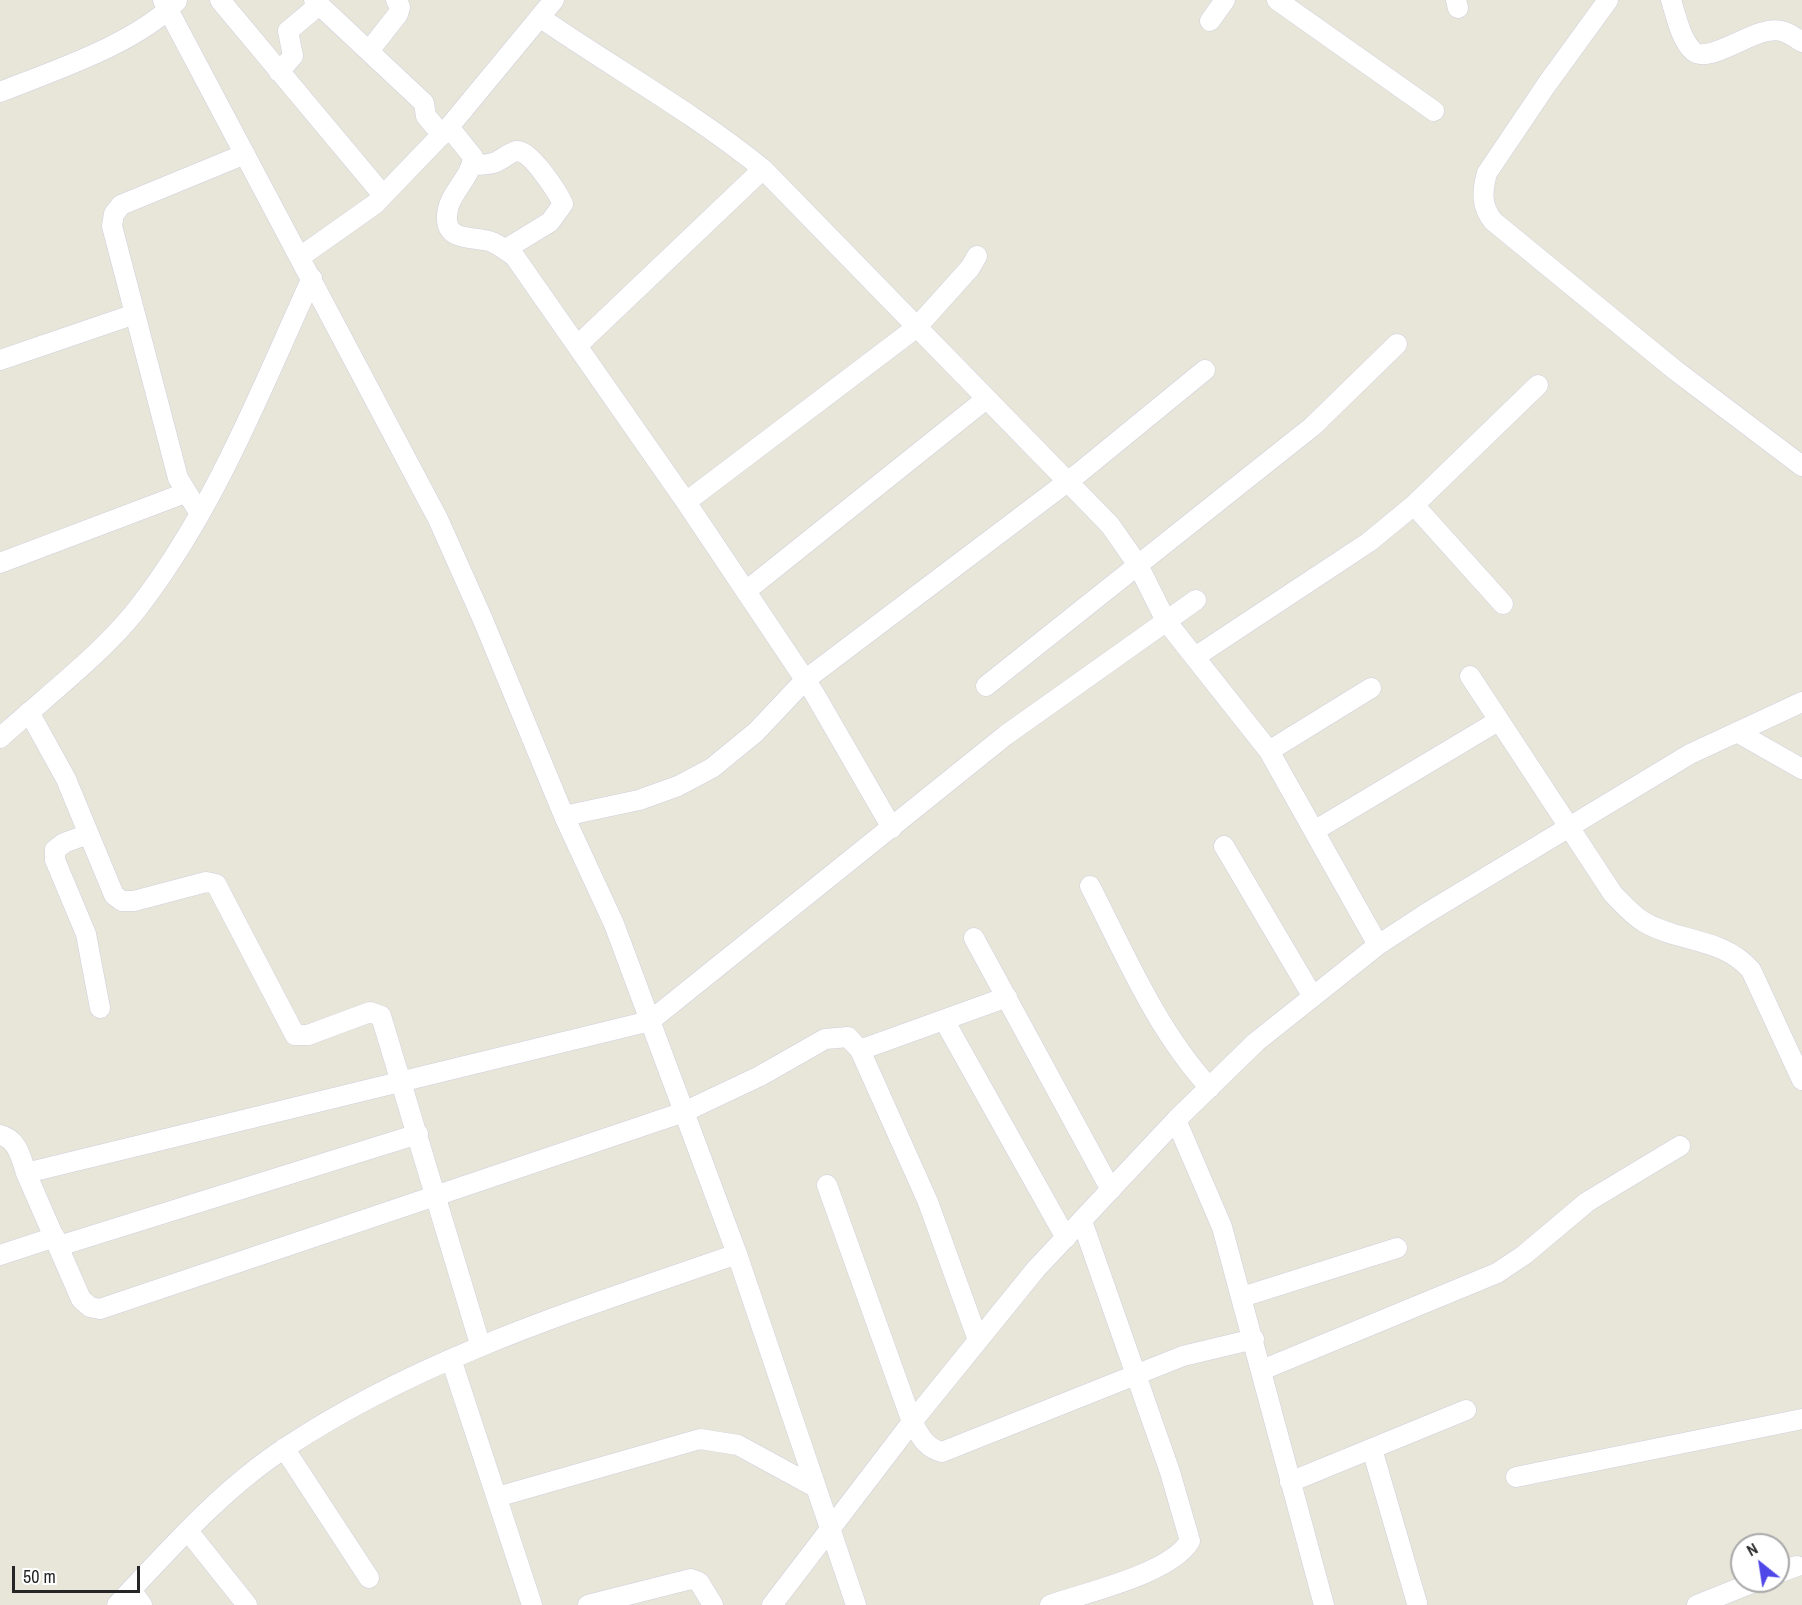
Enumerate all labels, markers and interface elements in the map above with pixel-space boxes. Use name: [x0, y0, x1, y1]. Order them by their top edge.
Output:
north arrow: [1730, 1533, 1790, 1593]
text: N: [1742, 1537, 1762, 1561]
scale bar: [15, 1554, 142, 1592]
text: 50 m: [23, 1564, 56, 1589]

